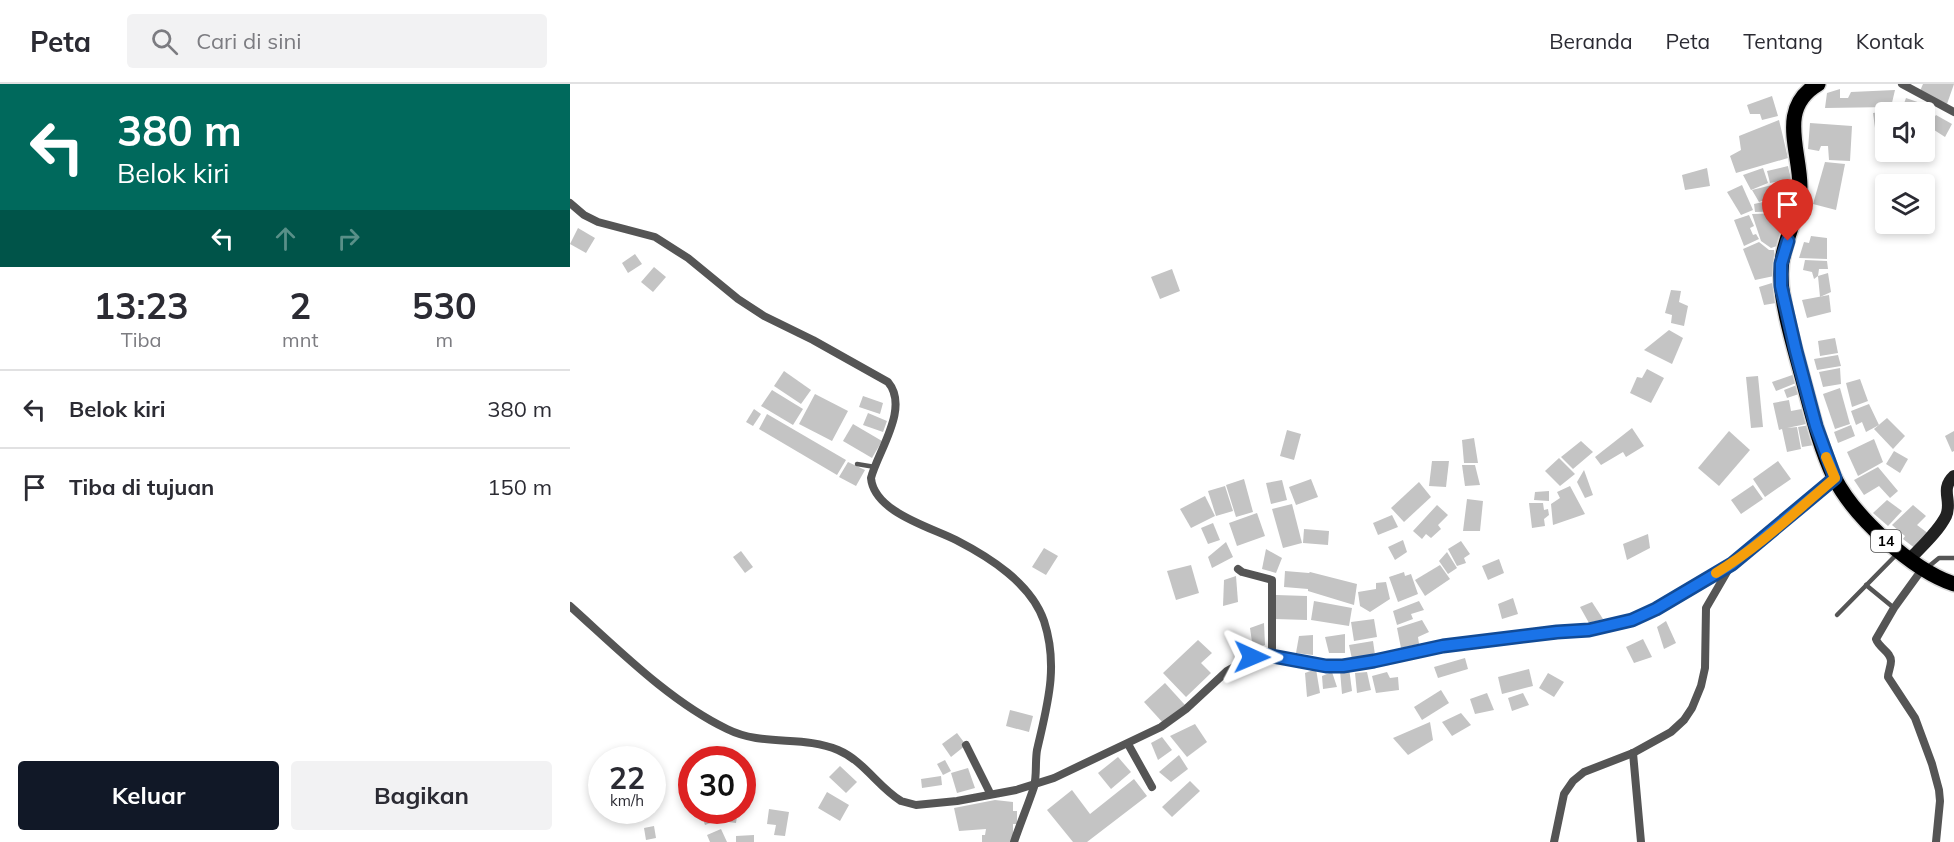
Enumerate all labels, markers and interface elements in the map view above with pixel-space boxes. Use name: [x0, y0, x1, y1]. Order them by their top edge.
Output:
search box: [127, 14, 547, 68]
text: Peta: [30, 24, 91, 59]
icon: search: [148, 25, 181, 58]
text: Cari di sini: [196, 27, 302, 55]
text: Beranda: [1549, 28, 1633, 54]
text: Peta: [1666, 28, 1710, 54]
text: Tentang: [1743, 28, 1823, 54]
text: Kontak: [1856, 28, 1924, 54]
map controls: [1875, 102, 1935, 234]
button: sound: [1875, 102, 1935, 162]
text: 380 m: [117, 104, 242, 157]
icon: left: [18, 108, 96, 186]
text: Belok kiri: [117, 156, 229, 190]
button: layers: [1875, 174, 1935, 234]
pin: [1762, 179, 1813, 241]
icon: arrive: [1771, 188, 1804, 221]
icon: left: [206, 222, 239, 255]
icon: ahead: [269, 222, 302, 255]
icon: right: [332, 222, 365, 255]
text: 13:23: [93, 283, 189, 328]
text: 2: [289, 283, 311, 328]
text: 530: [412, 283, 477, 328]
text: Tiba: [121, 327, 161, 352]
text: mnt: [282, 327, 318, 352]
text: m: [435, 327, 453, 352]
icon: left: [18, 393, 51, 426]
text: Belok kiri: [69, 395, 165, 423]
text: 380 m: [487, 395, 552, 423]
icon: arrive: [18, 471, 51, 504]
text: Tiba di tujuan: [69, 473, 214, 501]
text: 150 m: [487, 473, 552, 501]
road number: 14: [1871, 530, 1901, 552]
position arrow: [1220, 625, 1284, 689]
speed limit sign: 30: [678, 746, 756, 824]
text: 22: [609, 759, 645, 797]
button: Keluar: [18, 761, 279, 830]
button: Bagikan: [291, 761, 552, 830]
text: km/h: [610, 791, 644, 810]

